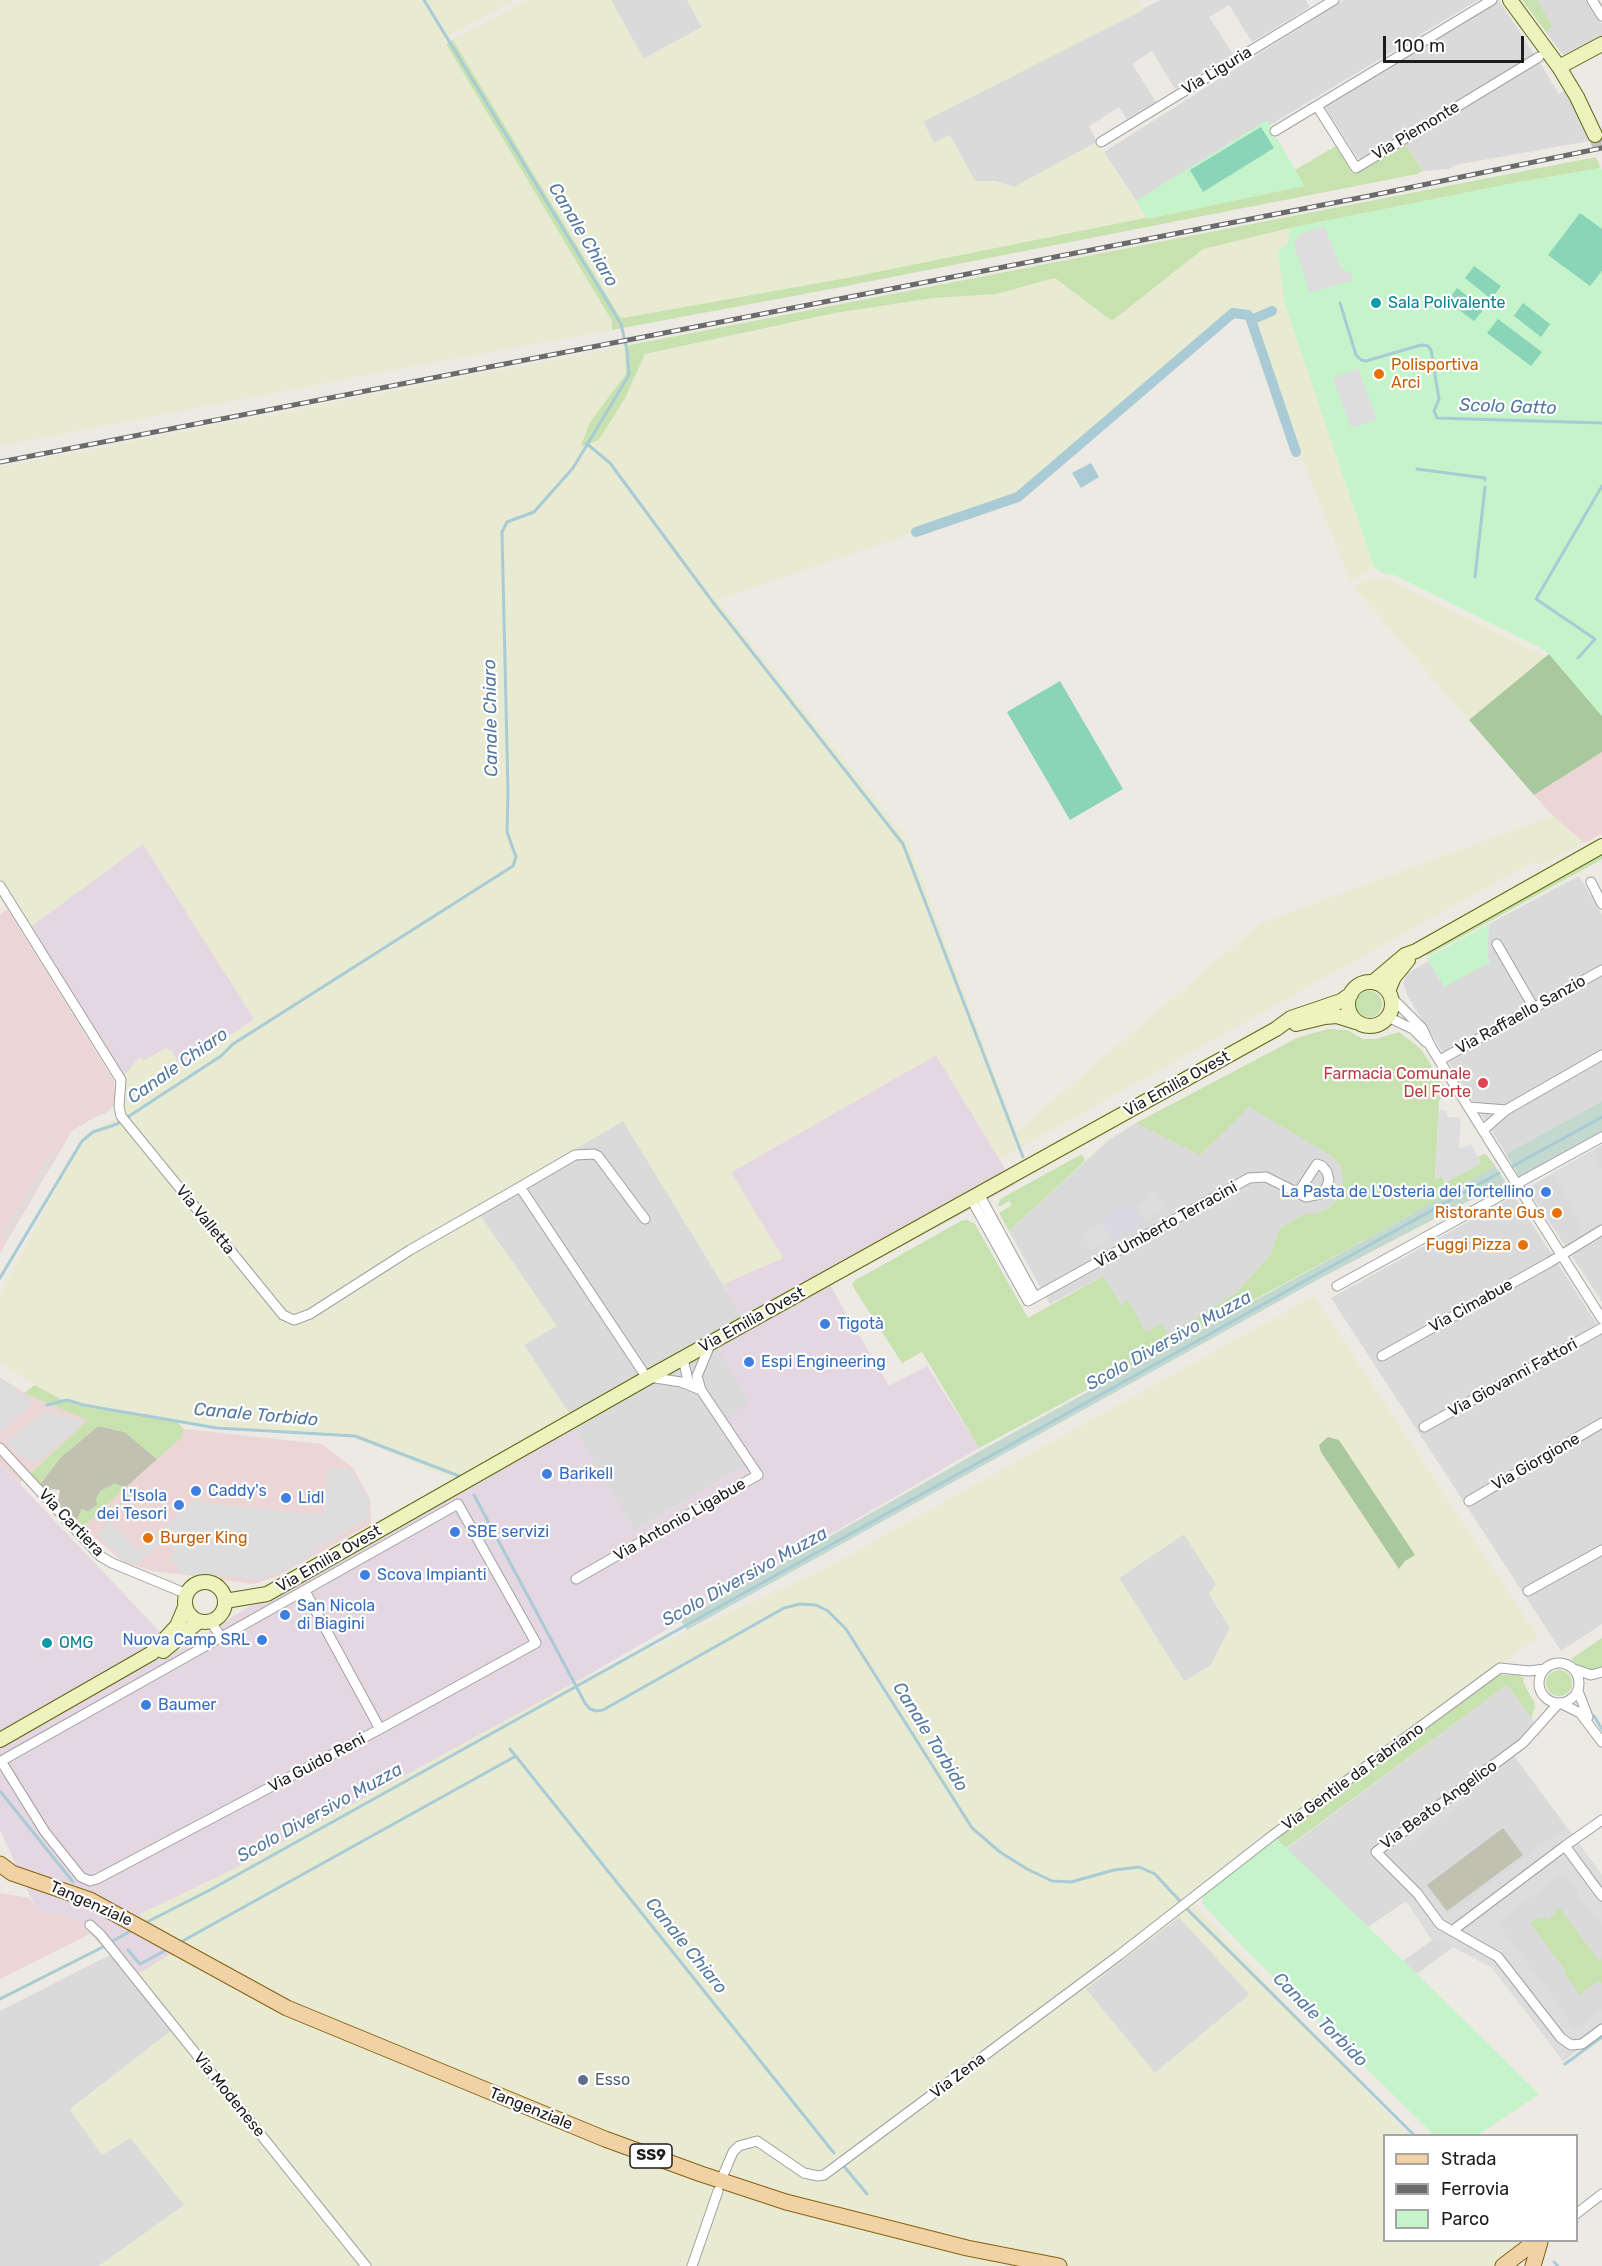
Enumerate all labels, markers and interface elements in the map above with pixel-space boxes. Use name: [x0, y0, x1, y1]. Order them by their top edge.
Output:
scale bar: [1386, 24, 1527, 62]
text: 100 m: [1394, 35, 1445, 57]
street label: Via Liguria: [1179, 43, 1255, 99]
street label: Via Piemonte: [1369, 97, 1463, 165]
water label: Canale Chiaro: [543, 179, 623, 291]
place label: Sala Polivalente: [1388, 293, 1506, 313]
marker: Sala Polivalente: [1369, 296, 1383, 310]
place label: Polisportiva Arci: [1391, 355, 1479, 393]
marker: Polisportiva Arci: [1372, 367, 1386, 381]
water label: Scolo Gatto: [1459, 395, 1557, 419]
water label: Canale Chiaro: [479, 659, 503, 777]
street label: Via Raffaello Sanzio: [1453, 971, 1589, 1059]
water label: Canale Chiaro: [124, 1023, 232, 1109]
street label: Via Emilia Ovest: [1121, 1047, 1233, 1121]
place label: Farmacia Comunale Del Forte: [1324, 1064, 1471, 1102]
marker: Farmacia Comunale Del Forte: [1476, 1076, 1490, 1090]
street label: Via Umberto Terracini: [1091, 1178, 1241, 1272]
street label: Via Valletta: [171, 1182, 239, 1258]
place label: La Pasta de L'Osteria del Tortellino: [1281, 1182, 1534, 1202]
marker: La Pasta de L'Osteria del Tortellino: [1539, 1185, 1553, 1199]
place label: Ristorante Gus: [1435, 1203, 1545, 1223]
marker: Ristorante Gus: [1550, 1206, 1564, 1220]
place label: Fuggi Pizza: [1426, 1235, 1511, 1255]
marker: Fuggi Pizza: [1516, 1238, 1530, 1252]
street label: Via Cimabue: [1426, 1275, 1516, 1337]
street label: Via Emilia Ovest: [696, 1283, 808, 1357]
water label: Scolo Diversivo Muzza: [1083, 1287, 1255, 1395]
place label: Tigotà: [837, 1314, 884, 1334]
marker: Tigotà: [818, 1317, 832, 1331]
street label: Via Giovanni Fattori: [1445, 1335, 1581, 1421]
place label: Espi Engineering: [761, 1352, 886, 1372]
marker: Espi Engineering: [742, 1355, 756, 1369]
water label: Canale Torbido: [193, 1399, 319, 1431]
street label: Via Giorgione: [1489, 1429, 1583, 1495]
place label: Barikell: [559, 1464, 613, 1484]
marker: Barikell: [540, 1467, 554, 1481]
street label: Via Antonio Ligabue: [611, 1474, 749, 1566]
place label: Caddy's: [208, 1481, 267, 1501]
marker: Caddy's: [189, 1484, 203, 1498]
street label: Via Cartiera: [34, 1485, 108, 1561]
place label: L'Isola dei Tesori: [97, 1486, 167, 1524]
place label: Lidl: [298, 1488, 324, 1508]
marker: Lidl: [279, 1491, 293, 1505]
marker: L'Isola dei Tesori: [172, 1498, 186, 1512]
street label: Via Emilia Ovest: [273, 1521, 385, 1597]
place label: SBE servizi: [467, 1522, 549, 1542]
water label: Scolo Diversivo Muzza: [659, 1523, 831, 1631]
marker: SBE servizi: [448, 1525, 462, 1539]
place label: Burger King: [160, 1528, 247, 1548]
marker: Burger King: [141, 1531, 155, 1545]
place label: Scova Impianti: [377, 1565, 487, 1585]
marker: Scova Impianti: [358, 1568, 372, 1582]
place label: San Nicola di Biagini: [297, 1596, 375, 1634]
marker: San Nicola di Biagini: [278, 1608, 292, 1622]
place label: Nuova Camp SRL: [122, 1630, 250, 1650]
place label: OMG: [59, 1633, 93, 1653]
marker: Nuova Camp SRL: [255, 1633, 269, 1647]
marker: OMG: [40, 1636, 54, 1650]
water label: Canale Torbido: [888, 1678, 972, 1796]
place label: Baumer: [158, 1695, 216, 1715]
marker: Baumer: [139, 1698, 153, 1712]
street label: Via Gentile da Fabriano: [1278, 1719, 1428, 1835]
street label: Via Guido Reni: [265, 1729, 369, 1797]
street label: Via Beato Angelico: [1377, 1756, 1501, 1854]
water label: Scolo Diversivo Muzza: [234, 1759, 406, 1867]
street label: Tangenziale: [47, 1877, 135, 1931]
water label: Canale Chiaro: [641, 1893, 731, 1999]
water label: Canale Torbido: [1268, 1968, 1372, 2072]
street label: Via Modenese: [189, 2049, 269, 2141]
street label: Via Zena: [927, 2049, 989, 2103]
place label: Esso: [595, 2070, 630, 2090]
marker: Esso: [576, 2073, 590, 2087]
street label: Tangenziale: [487, 2084, 575, 2134]
legend: [1383, 2134, 1578, 2242]
road number: SS9: [630, 2144, 672, 2168]
text: Strada: [1441, 2148, 1497, 2170]
text: Ferrovia: [1441, 2178, 1509, 2200]
text: Parco: [1441, 2208, 1489, 2230]

